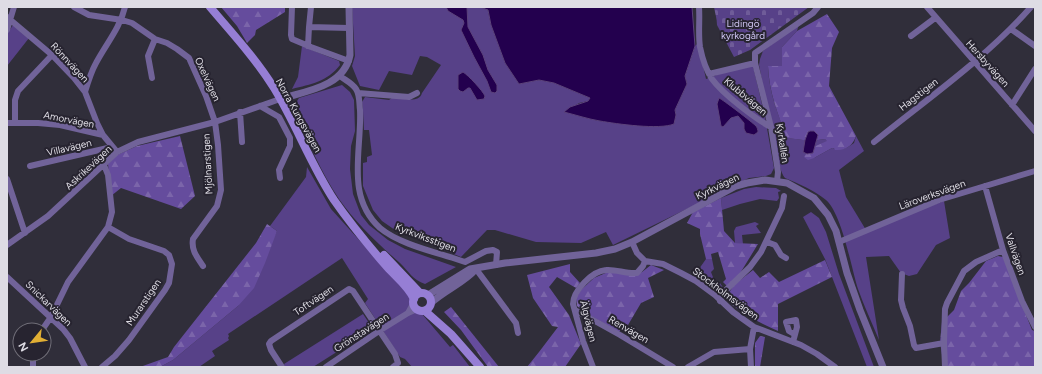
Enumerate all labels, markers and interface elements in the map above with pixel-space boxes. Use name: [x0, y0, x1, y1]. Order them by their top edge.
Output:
park label: Lidingö kyrkogård: [721, 17, 765, 42]
street label: Hersbyvägen: [963, 37, 1013, 90]
street label: Rönnvägen: [48, 39, 92, 85]
street label: Oxelvägen: [192, 55, 224, 104]
street label: Klubbvägen: [721, 74, 770, 119]
street label: Hagstigen: [896, 75, 941, 114]
street label: Norra Kungsvägen: [273, 76, 325, 155]
street label: Amorvägen: [42, 108, 96, 131]
street label: Kyrkallén: [773, 122, 792, 164]
street label: Mjölnarstigen: [199, 133, 216, 195]
street label: Villavägen: [45, 136, 93, 159]
street label: Askrikevägen: [62, 142, 115, 192]
street label: Kyrkvägen: [693, 170, 741, 203]
street label: Läroverksvägen: [897, 176, 968, 213]
street label: Kyrkviksstigen: [394, 220, 459, 255]
street label: Vallvägen: [1002, 232, 1029, 277]
street label: Stockholmsvägen: [690, 264, 762, 323]
street label: Murarstigen: [123, 276, 164, 328]
street label: Snickarvägen: [23, 278, 75, 329]
street label: Toftvägen: [291, 282, 336, 318]
street label: Älgvägen: [577, 299, 600, 343]
street label: Grönstavägen: [331, 310, 392, 355]
street label: Renvägen: [606, 313, 652, 346]
north arrow: [12, 322, 52, 362]
text: N: [16, 340, 31, 353]

